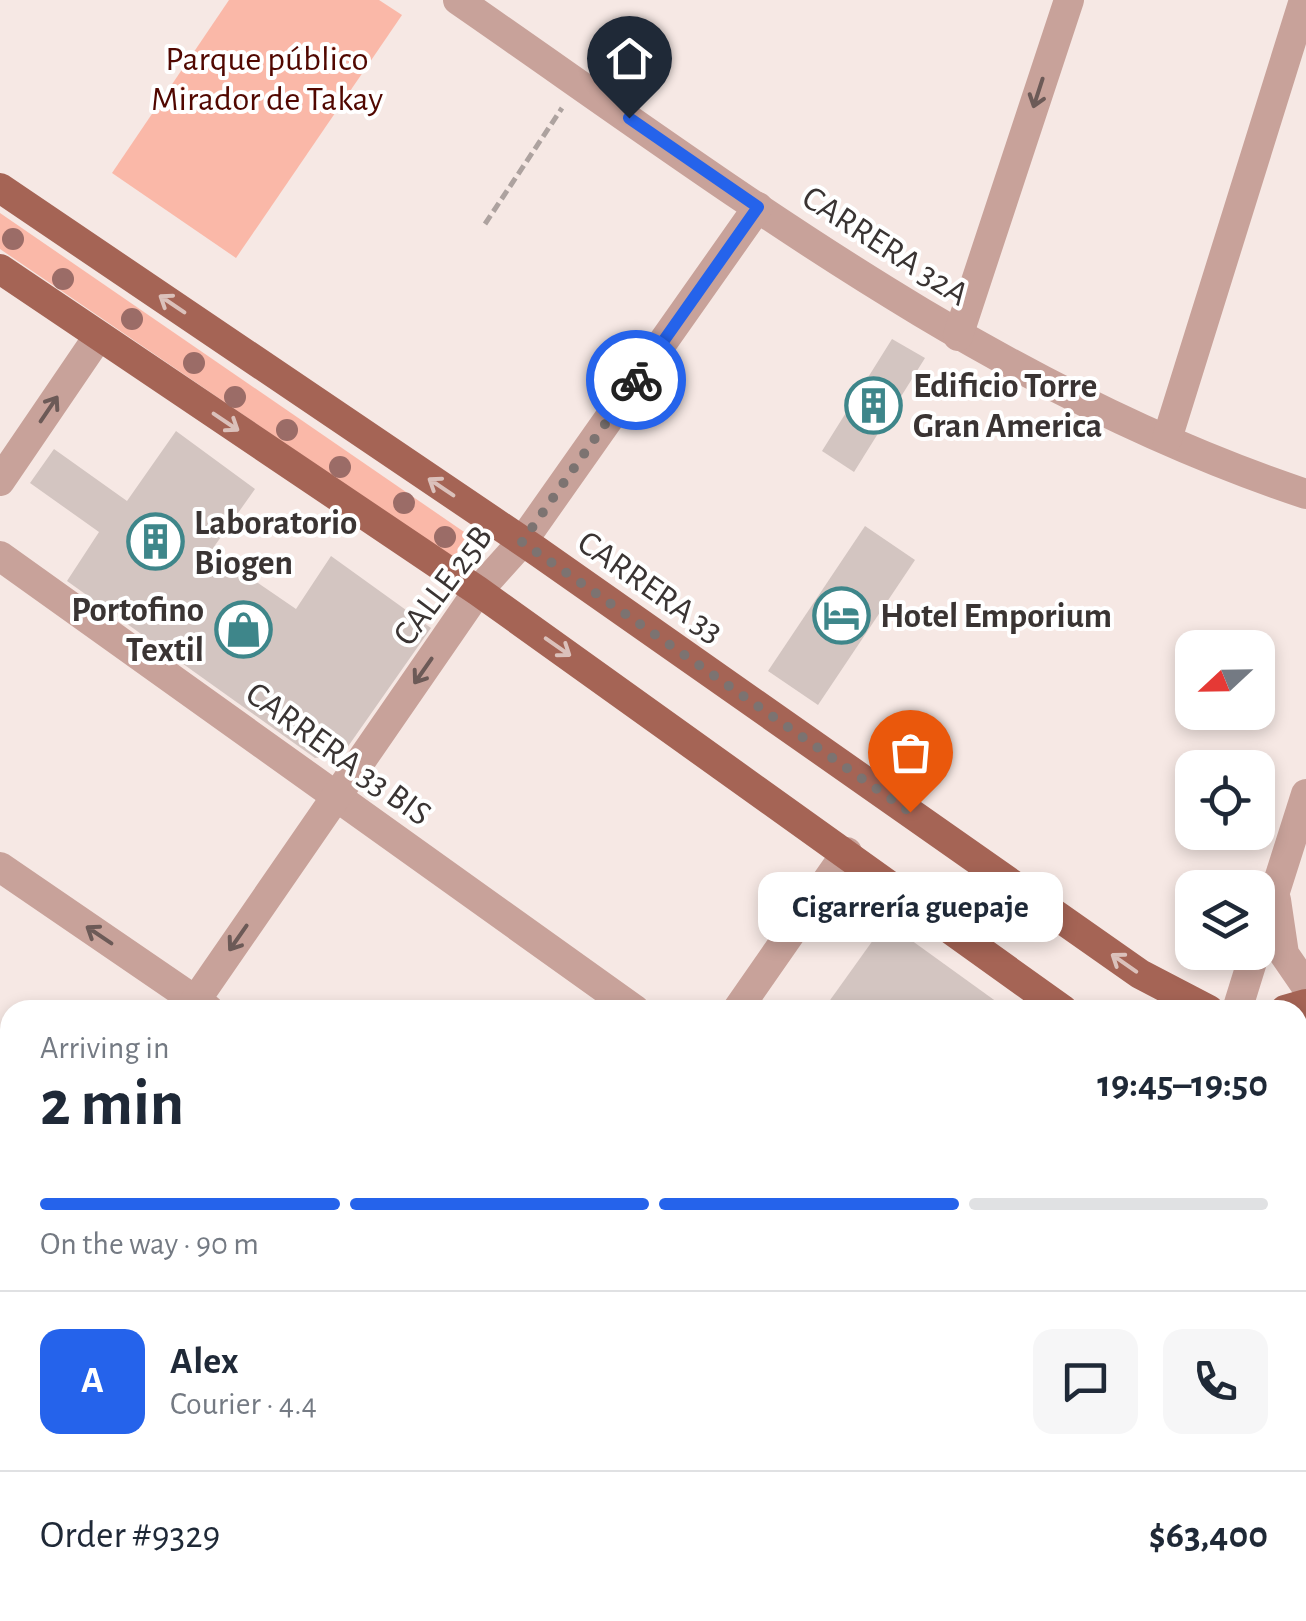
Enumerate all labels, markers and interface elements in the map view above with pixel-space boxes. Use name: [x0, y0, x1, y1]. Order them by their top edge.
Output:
pin: [587, 16, 672, 119]
icon: home: [602, 31, 657, 86]
park label: Parque público Mirador de Takay: [151, 42, 383, 117]
one-way arrow: [1028, 76, 1046, 108]
street label: CARRERA 32A: [796, 180, 974, 313]
one-way arrow: [159, 294, 187, 315]
courier: [586, 330, 686, 430]
icon: bike: [609, 353, 664, 408]
place label: Edificio Torre Gran America: [913, 369, 1102, 444]
building icon: Edificio Torre Gran America: [844, 375, 904, 435]
one-way arrow: [38, 396, 59, 423]
one-way arrow: [211, 411, 239, 432]
one-way arrow: [428, 477, 456, 498]
place label: Laboratorio Biogen: [194, 506, 357, 581]
building icon: Laboratorio Biogen: [125, 512, 185, 572]
street label: CALLE 25B: [387, 520, 499, 652]
street label: CARRERA 33: [571, 525, 729, 650]
hotel icon: Hotel Emporium: [811, 585, 871, 645]
place label: Portofino Textil: [71, 593, 204, 668]
shop icon: Portofino Textil: [213, 599, 273, 659]
place label: Hotel Emporium: [880, 599, 1112, 634]
north arrow: [1175, 630, 1275, 730]
map controls: [1175, 630, 1275, 970]
one-way arrow: [543, 636, 571, 657]
one-way arrow: [413, 657, 434, 684]
street label: CARRERA 33 BIS: [239, 676, 437, 833]
pin: [868, 710, 953, 813]
icon: bag: [883, 725, 938, 780]
button: locate: [1175, 750, 1275, 850]
button: layers: [1175, 870, 1275, 970]
callout: Cigarrería guepaje: [758, 872, 1062, 942]
text: Cigarrería guepaje: [792, 891, 1029, 923]
one-way arrow: [228, 924, 249, 952]
one-way arrow: [86, 925, 114, 946]
one-way arrow: [1111, 953, 1139, 974]
text: Arriving in: [40, 1032, 169, 1064]
text: 19:45–19:50: [1097, 1066, 1268, 1104]
text: 2 min: [40, 1072, 184, 1137]
text: On the way · 90 m: [40, 1228, 259, 1260]
button: chat: [1033, 1329, 1138, 1434]
button: phone: [1163, 1329, 1268, 1434]
text: Alex: [170, 1343, 239, 1381]
text: A: [81, 1362, 104, 1400]
text: Courier · 4.4: [170, 1388, 317, 1420]
text: Order #9329: [40, 1517, 220, 1555]
text: $63,400: [1149, 1517, 1268, 1555]

